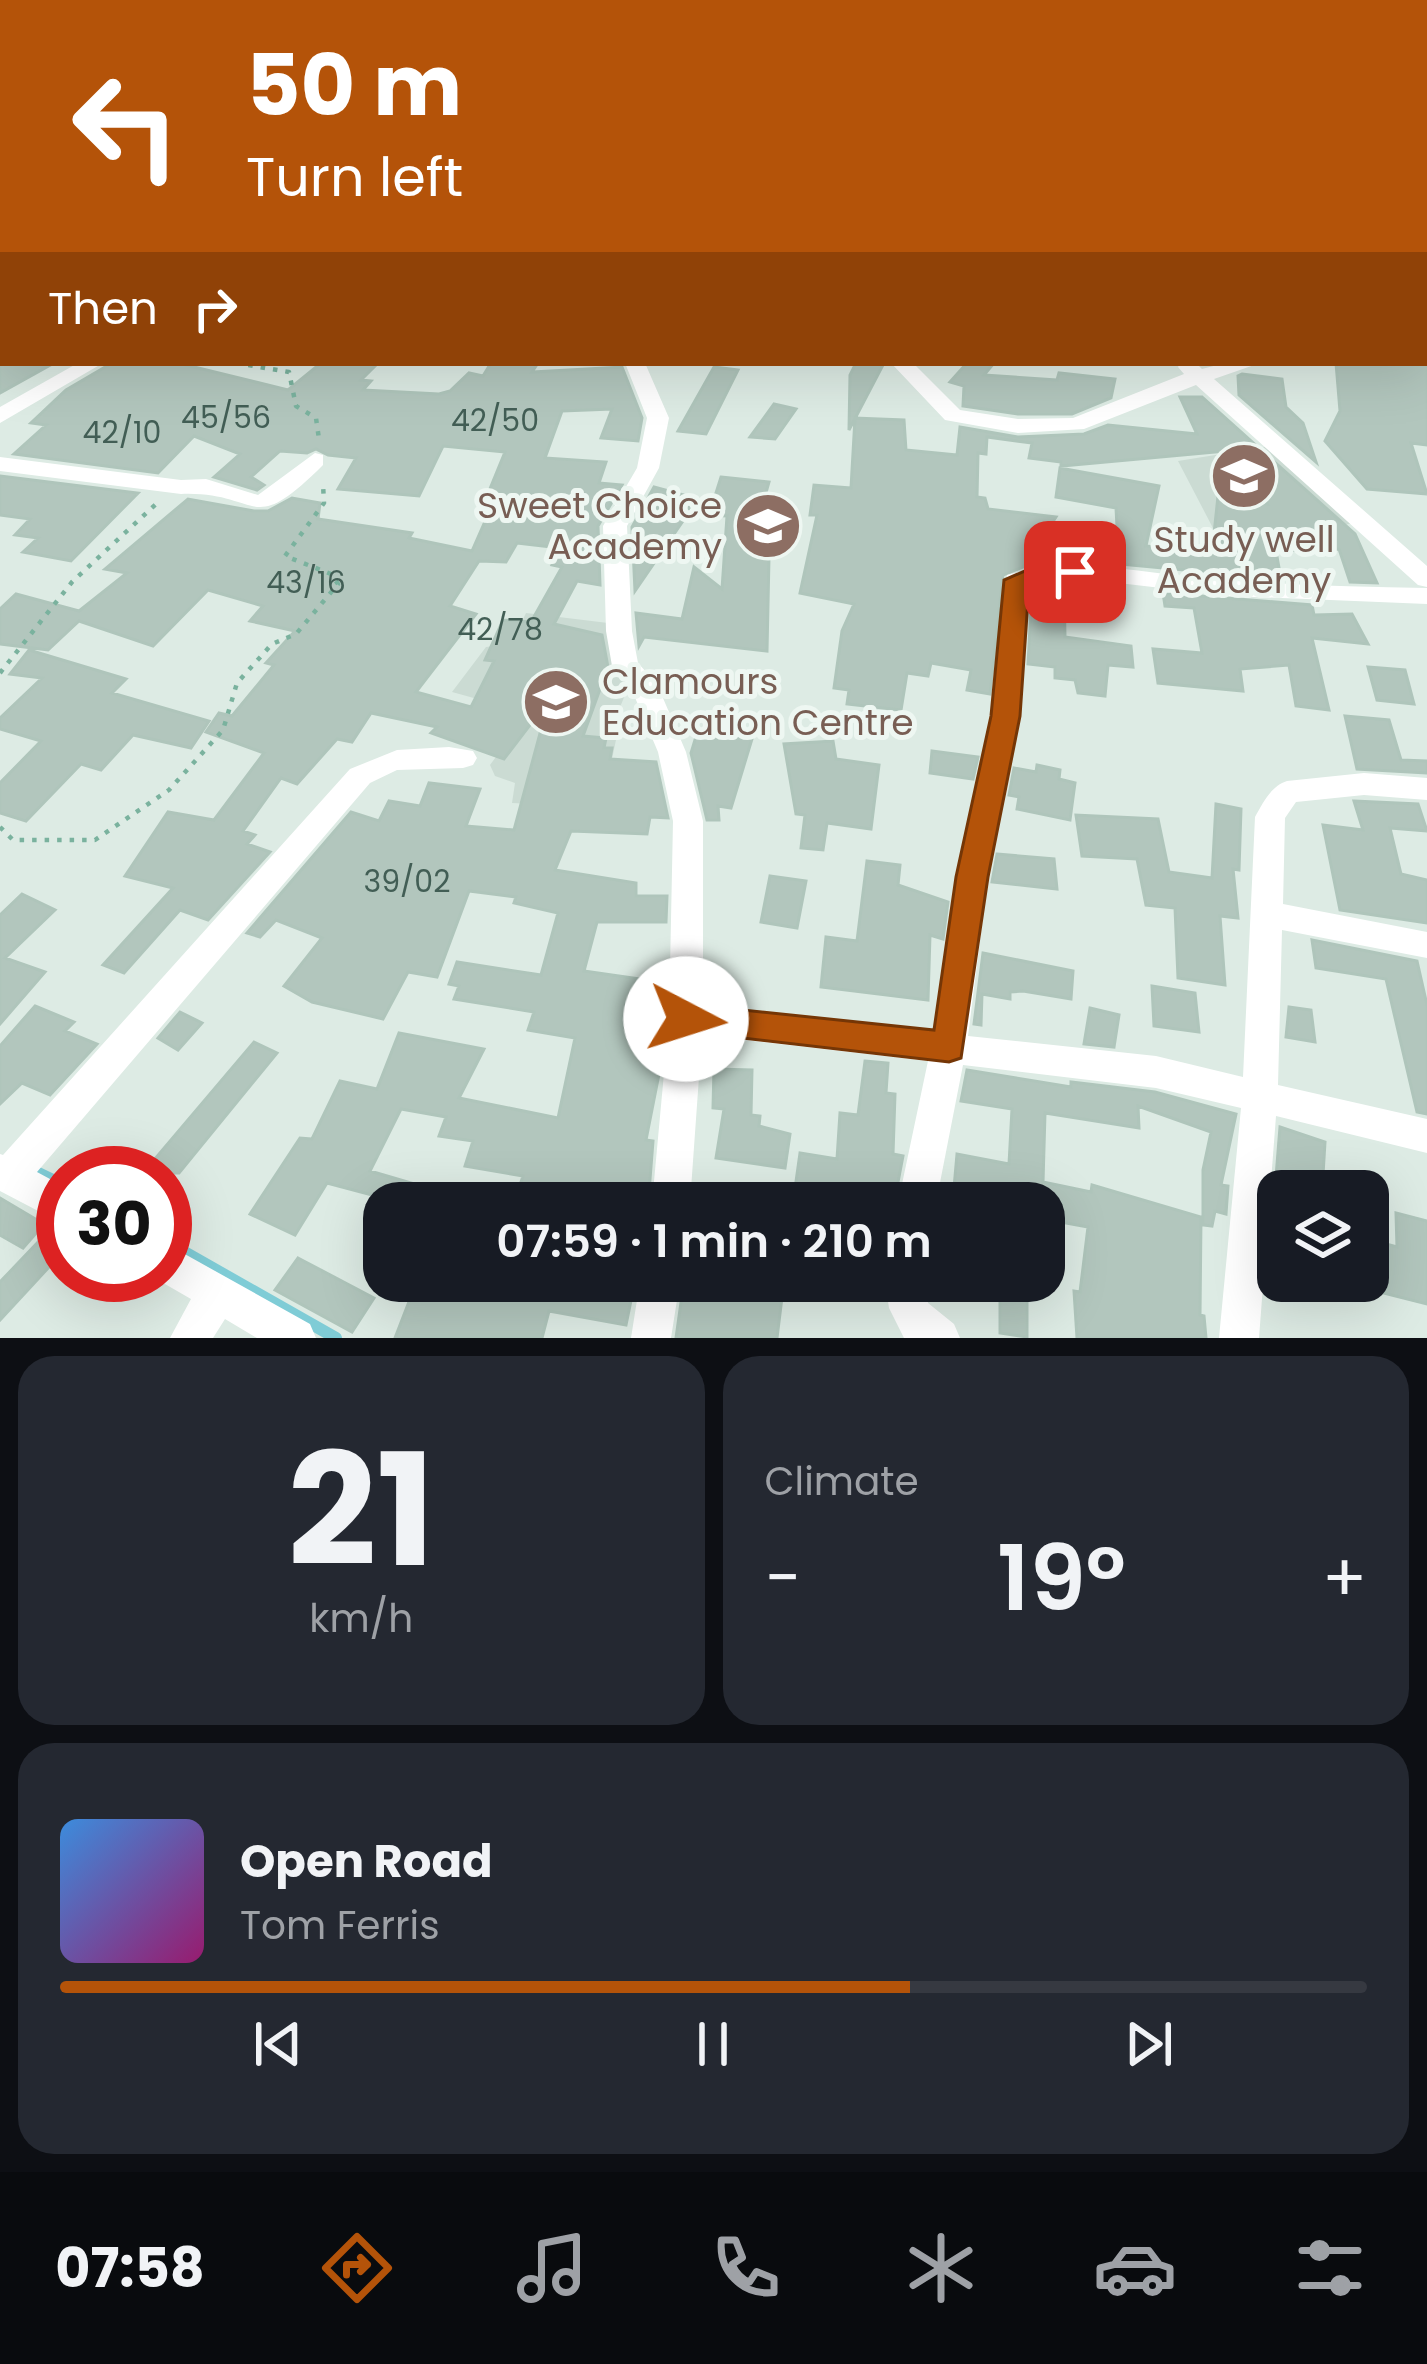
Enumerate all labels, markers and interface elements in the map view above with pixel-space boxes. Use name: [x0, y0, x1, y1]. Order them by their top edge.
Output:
text: 50 m: [246, 27, 462, 144]
icon: left: [48, 48, 204, 204]
text: Turn left: [246, 139, 463, 215]
icon: right: [182, 276, 248, 342]
text: Then: [48, 277, 158, 340]
house number: 45/56: [181, 396, 271, 439]
house number: 42/50: [451, 399, 539, 442]
house number: 42/10: [83, 411, 161, 454]
school or university icon: Study well Academy: [1209, 441, 1279, 511]
place label: Sweet Choice Academy: [477, 480, 722, 572]
school or university icon: Sweet Choice Academy: [733, 491, 803, 561]
place label: Study well Academy: [1153, 514, 1335, 606]
pin: [1024, 521, 1126, 623]
icon: arrive: [1042, 539, 1108, 605]
house number: 43/16: [266, 561, 346, 604]
house number: 42/78: [457, 608, 543, 651]
place label: Clamours Education Centre: [602, 656, 914, 748]
school or university icon: Clamours Education Centre: [521, 667, 591, 737]
house number: 39/02: [364, 860, 450, 903]
position arrow: [623, 956, 749, 1082]
speed limit sign: 30: [36, 1146, 192, 1302]
map controls: [1257, 1170, 1389, 1302]
button: layers: [1257, 1170, 1389, 1302]
text: 07:59 · 1 min · 210 m: [496, 1210, 932, 1273]
text: 21: [287, 1401, 435, 1620]
text: Climate: [765, 1454, 919, 1509]
text: 19°: [997, 1515, 1126, 1642]
text: −: [765, 1532, 801, 1624]
text: +: [1322, 1532, 1367, 1624]
text: km/h: [309, 1591, 413, 1646]
text: Open Road: [240, 1830, 493, 1893]
text: Tom Ferris: [240, 1898, 440, 1953]
icon: previous: [245, 2011, 311, 2077]
icon: pause: [680, 2011, 746, 2077]
icon: next: [1116, 2011, 1182, 2077]
icon: directions: [315, 2226, 399, 2310]
icon: music: [510, 2226, 594, 2310]
icon: phone: [704, 2226, 788, 2310]
icon: climate: [899, 2226, 983, 2310]
icon: car: [1093, 2226, 1177, 2310]
icon: filters: [1288, 2226, 1372, 2310]
text: 07:58: [55, 2230, 205, 2306]

